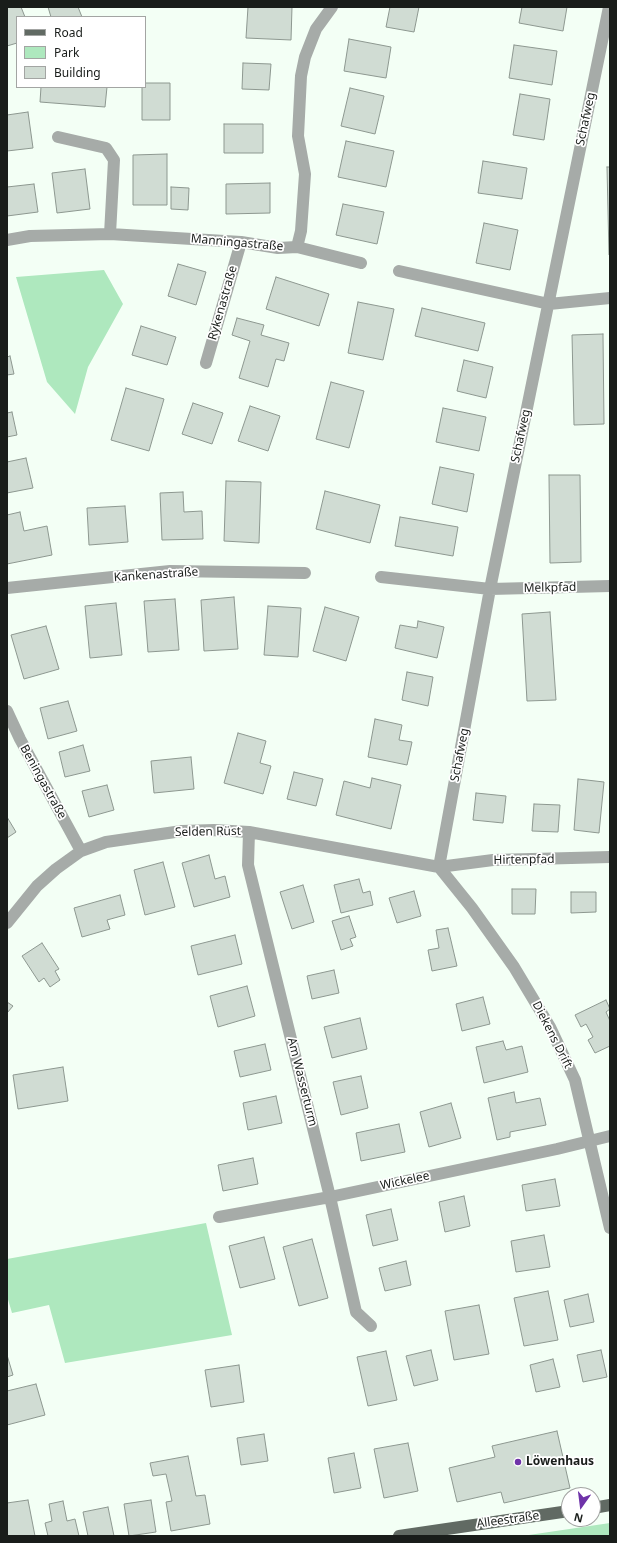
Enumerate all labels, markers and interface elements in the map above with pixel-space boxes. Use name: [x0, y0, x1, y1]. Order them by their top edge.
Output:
legend: [16, 16, 146, 88]
text: Road: [54, 24, 83, 41]
text: Park: [54, 44, 79, 61]
text: Building: [54, 64, 101, 81]
street label: Schafweg: [573, 91, 599, 147]
street label: Manningastraße: [190, 232, 284, 254]
street label: Rykenastraße: [205, 264, 241, 342]
street label: Schafweg: [508, 408, 534, 464]
street label: Kankenastraße: [113, 565, 199, 585]
street label: Melkpfad: [523, 580, 577, 596]
street label: Schafweg: [448, 727, 472, 783]
street label: Beningastraße: [17, 742, 69, 822]
street label: Selden Rüst: [175, 824, 241, 840]
street label: Hirtenpfad: [493, 852, 555, 868]
street label: Diekens Drift: [529, 999, 575, 1071]
street label: Am Wasserturm: [284, 1036, 320, 1128]
street label: Wickelee: [379, 1169, 431, 1193]
place label: Löwenhaus: [526, 1455, 594, 1469]
marker: Löwenhaus: [513, 1457, 523, 1467]
north arrow: [561, 1487, 601, 1527]
street label: Alleestraße: [476, 1508, 540, 1532]
text: N: [572, 1510, 584, 1527]

